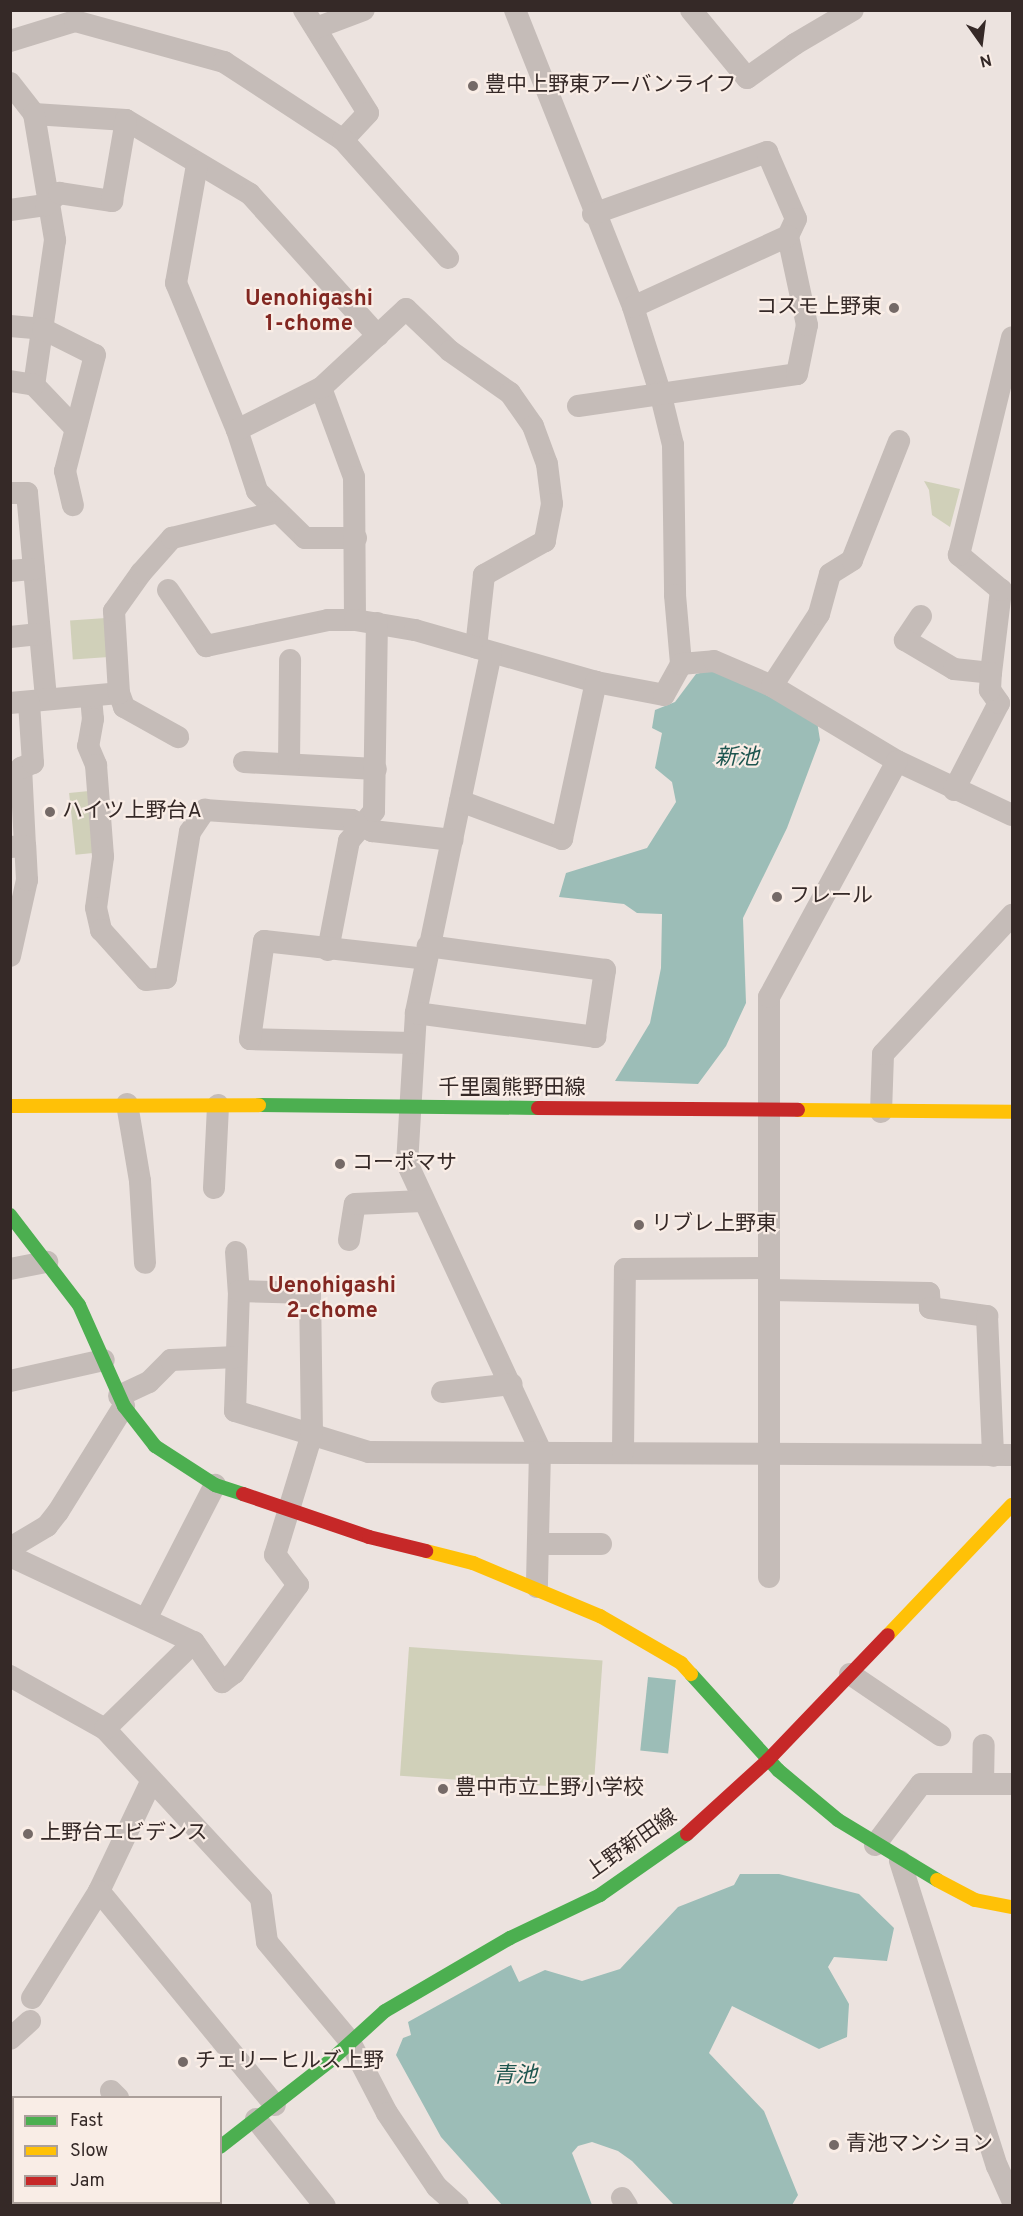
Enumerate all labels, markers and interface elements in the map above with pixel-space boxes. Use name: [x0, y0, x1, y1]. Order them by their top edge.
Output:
north arrow: [951, 12, 1011, 72]
text: N: [977, 48, 993, 71]
place label: 豊中上野東アーバンライフ: [485, 73, 736, 99]
marker: 豊中上野東アーバンライフ: [466, 79, 480, 93]
district label: Uenohigashi 1-chome: [245, 286, 373, 338]
place label: コスモ上野東: [756, 295, 882, 321]
marker: コスモ上野東: [887, 301, 901, 315]
water label: 新池: [715, 746, 759, 772]
place label: ハイツ上野台A: [62, 799, 202, 825]
marker: ハイツ上野台A: [43, 805, 57, 819]
place label: フレール: [789, 884, 873, 910]
marker: フレール: [770, 890, 784, 904]
street label: 千里園熊野田線: [439, 1076, 585, 1102]
place label: コーポマサ: [352, 1151, 457, 1177]
marker: コーポマサ: [333, 1157, 347, 1171]
place label: リブレ上野東: [651, 1212, 777, 1238]
marker: リブレ上野東: [632, 1218, 646, 1232]
district label: Uenohigashi 2-chome: [268, 1273, 396, 1324]
place label: 豊中市立上野小学校: [455, 1776, 644, 1802]
marker: 豊中市立上野小学校: [436, 1782, 450, 1796]
street label: 上野新田線: [582, 1805, 682, 1885]
place label: 上野台エビデンス: [40, 1821, 208, 1847]
marker: 上野台エビデンス: [21, 1827, 35, 1841]
place label: チェリーヒルズ上野: [195, 2049, 384, 2075]
marker: チェリーヒルズ上野: [176, 2055, 190, 2069]
water label: 青池: [493, 2064, 537, 2090]
legend: [12, 2096, 222, 2204]
text: Fast: [70, 2110, 103, 2133]
place label: 青池マンション: [846, 2132, 993, 2158]
marker: 青池マンション: [827, 2138, 841, 2152]
text: Slow: [70, 2140, 108, 2163]
text: Jam: [70, 2170, 105, 2193]

